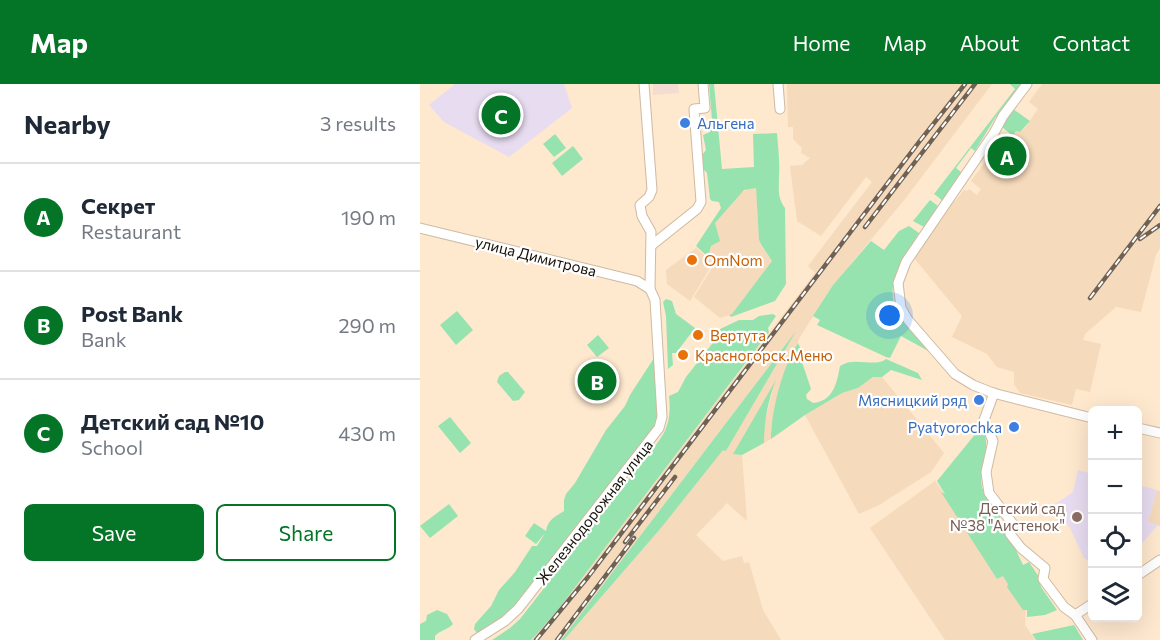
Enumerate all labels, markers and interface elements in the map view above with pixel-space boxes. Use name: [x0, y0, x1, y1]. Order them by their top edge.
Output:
text: Map: [30, 25, 88, 59]
text: Home: [793, 30, 850, 55]
text: Map: [883, 30, 927, 55]
text: About: [960, 30, 1019, 55]
text: Contact: [1052, 30, 1130, 55]
pin: C: [482, 93, 520, 138]
text: Nearby: [24, 108, 111, 139]
text: 3 results: [320, 111, 396, 135]
place label: Альгена: [697, 114, 754, 132]
marker: Альгена: [678, 116, 692, 130]
pin: A: [988, 134, 1026, 178]
text: Секрет: [81, 192, 155, 219]
text: A: [36, 205, 51, 229]
text: 190 m: [341, 205, 396, 229]
text: Restaurant: [81, 219, 181, 243]
street label: улица Димитрова: [474, 232, 598, 280]
place label: OmNom: [704, 251, 763, 269]
marker: OmNom: [685, 253, 699, 267]
text: Post Bank: [81, 300, 183, 327]
your location: [875, 301, 904, 330]
text: B: [37, 313, 50, 337]
text: 290 m: [338, 313, 396, 337]
place label: Вертута: [710, 326, 766, 344]
text: Bank: [81, 327, 127, 351]
marker: Вертута: [691, 328, 705, 342]
place label: Красногорск.Меню: [695, 346, 833, 364]
marker: Красногорск.Меню: [676, 348, 690, 362]
pin: B: [578, 358, 616, 404]
place label: Мясницкий ряд: [858, 391, 967, 409]
marker: Мясницкий ряд: [972, 393, 986, 407]
map controls: [1088, 406, 1142, 622]
button: +: [1088, 406, 1142, 460]
text: Детский сад №10: [81, 408, 264, 435]
place label: Pyatyorochka: [908, 418, 1002, 436]
marker: Pyatyorochka: [1007, 420, 1021, 434]
text: C: [37, 421, 50, 445]
text: 430 m: [338, 421, 396, 445]
text: School: [81, 435, 143, 459]
street label: Железнодорожная улица: [532, 436, 656, 588]
button: −: [1088, 460, 1142, 514]
place label: Детский сад №38 "Аистенок": [950, 499, 1065, 534]
button: Save: [24, 504, 204, 561]
button: Share: [216, 504, 396, 561]
marker: Детский сад №38 "Аистенок": [1070, 510, 1084, 524]
button: locate: [1088, 514, 1142, 568]
button: layers: [1088, 568, 1142, 622]

